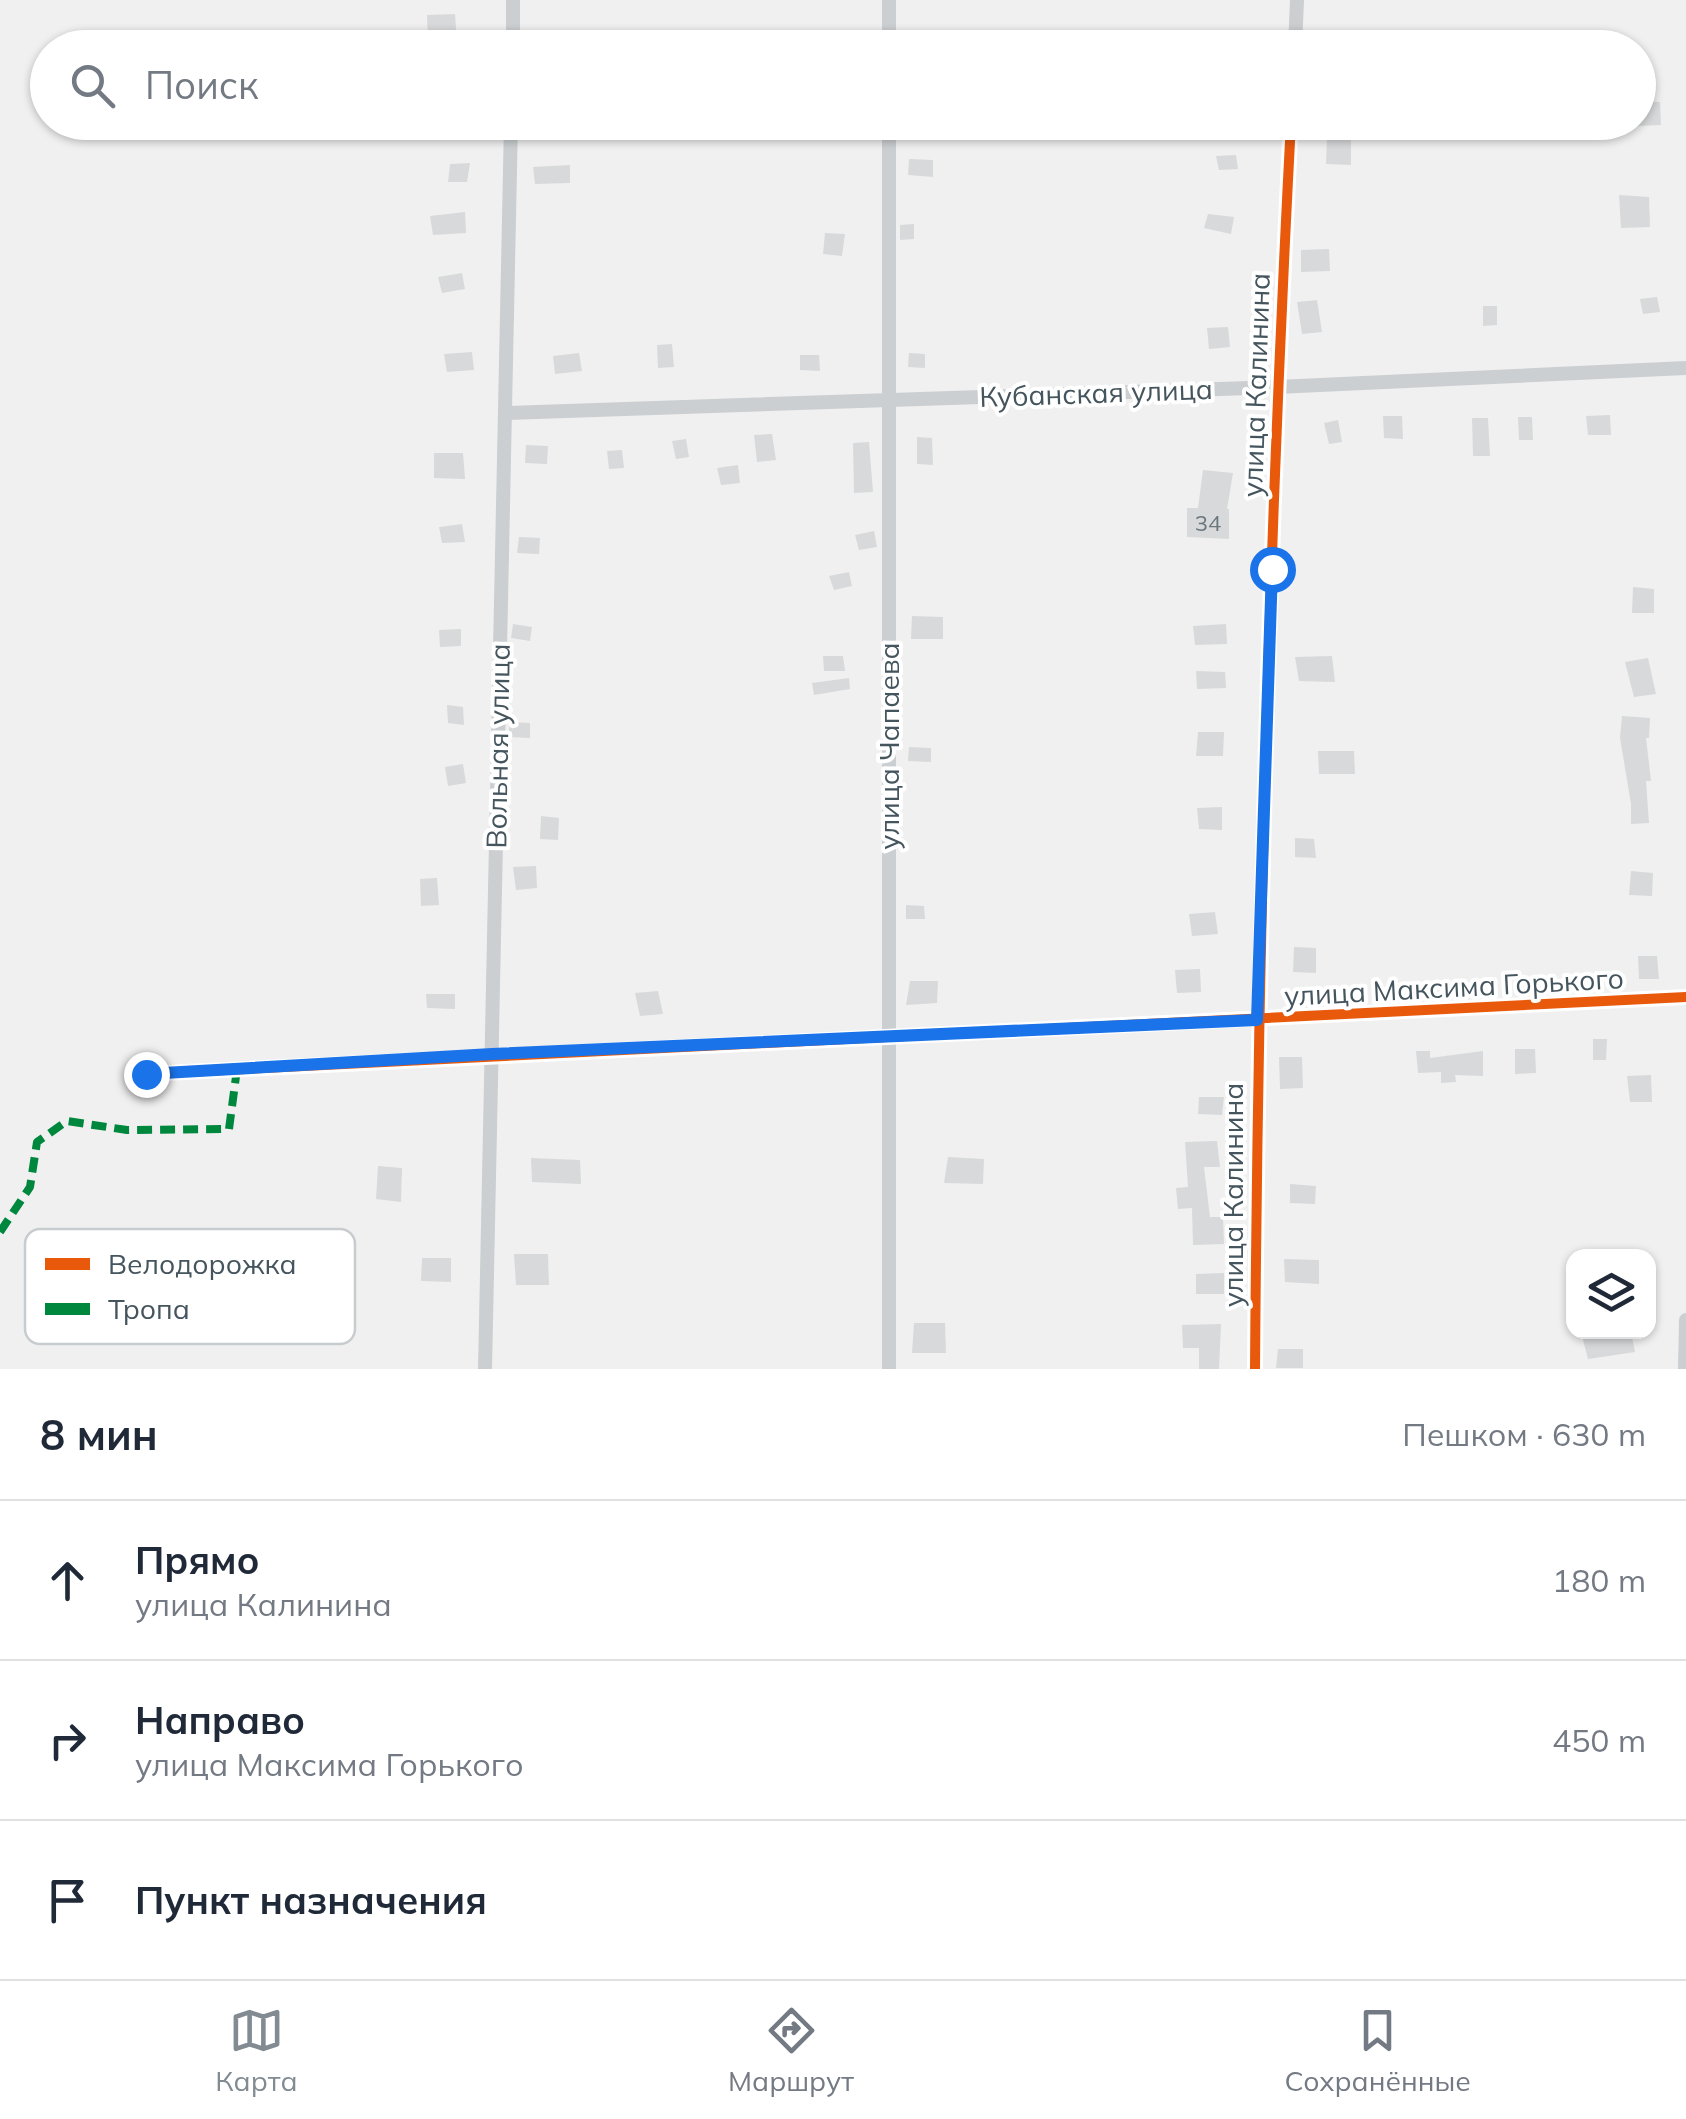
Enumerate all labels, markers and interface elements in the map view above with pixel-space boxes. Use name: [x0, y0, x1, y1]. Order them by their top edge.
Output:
search box: [30, 30, 1656, 140]
icon: search: [65, 58, 120, 113]
text: Поиск: [145, 61, 258, 109]
street label: улица Калинина: [1234, 272, 1277, 498]
street label: Кубанская улица: [979, 371, 1213, 414]
house number: 34: [1195, 509, 1221, 537]
route start: [1250, 547, 1296, 593]
street label: улица Чапаева: [871, 642, 906, 850]
street label: Вольная улица: [478, 643, 517, 849]
street label: улица Максима Горького: [1283, 960, 1625, 1013]
route end: [124, 1052, 170, 1098]
street label: улица Калинина: [1215, 1083, 1250, 1307]
legend: [25, 1229, 355, 1344]
text: Велодорожка: [108, 1246, 297, 1281]
map controls: [1566, 1249, 1656, 1339]
button: layers: [1566, 1249, 1656, 1339]
text: Тропа: [108, 1291, 190, 1326]
text: 8 мин: [40, 1408, 158, 1461]
text: Пешком · 630 m: [1402, 1414, 1646, 1454]
text: Прямо: [135, 1536, 260, 1584]
icon: ahead: [40, 1553, 95, 1608]
text: 180 m: [1552, 1560, 1646, 1600]
text: улица Калинина: [135, 1584, 392, 1624]
text: Направо: [135, 1696, 305, 1744]
icon: right: [40, 1713, 95, 1768]
text: 450 m: [1552, 1720, 1646, 1760]
text: улица Максима Горького: [135, 1744, 524, 1784]
icon: arrive: [40, 1873, 95, 1928]
text: Пункт назначения: [135, 1876, 487, 1924]
tab: Карта: [215, 2003, 298, 2098]
tab: Маршрут: [728, 2003, 854, 2098]
tab: Сохранённые: [1284, 2003, 1471, 2098]

